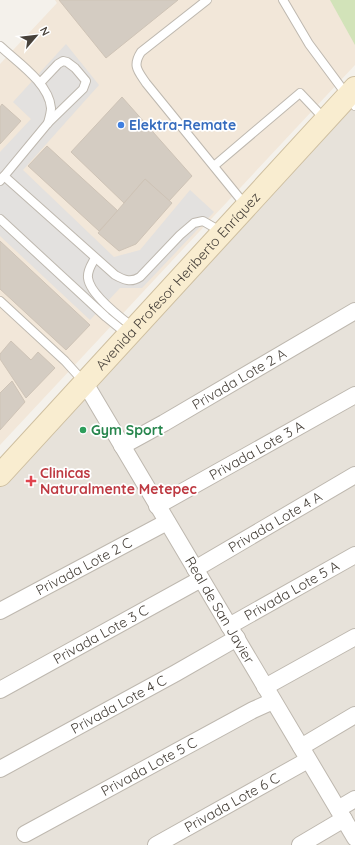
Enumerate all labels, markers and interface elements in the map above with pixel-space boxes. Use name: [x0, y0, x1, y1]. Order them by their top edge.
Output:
north arrow: [16, 16, 56, 56]
text: N: [37, 24, 53, 38]
place label: Elektra-Remate: [129, 116, 236, 134]
marker: Elektra-Remate: [116, 120, 126, 130]
street label: Avenida Profesor Heriberto Enríquez: [92, 188, 264, 374]
street label: Privada Lote 2 A: [189, 344, 290, 414]
street label: Privada Lote 3 A: [206, 416, 307, 484]
place label: Gym Sport: [91, 421, 164, 439]
marker: Gym Sport: [78, 425, 88, 435]
place label: Clinicas Naturalmente Metepec: [40, 464, 197, 498]
marker: Clinicas Naturalmente Metepec: [25, 475, 37, 487]
street label: Privada Lote 4 A: [225, 487, 325, 557]
street label: Privada Lote 2 C: [33, 533, 135, 599]
street label: Real de San Javier: [181, 553, 259, 667]
street label: Privada Lote 5 A: [241, 557, 342, 625]
street label: Privada Lote 3 C: [50, 601, 151, 668]
street label: Privada Lote 4 C: [68, 671, 169, 738]
street label: Privada Lote 5 C: [98, 733, 200, 800]
street label: Privada Lote 6 C: [181, 769, 283, 836]

